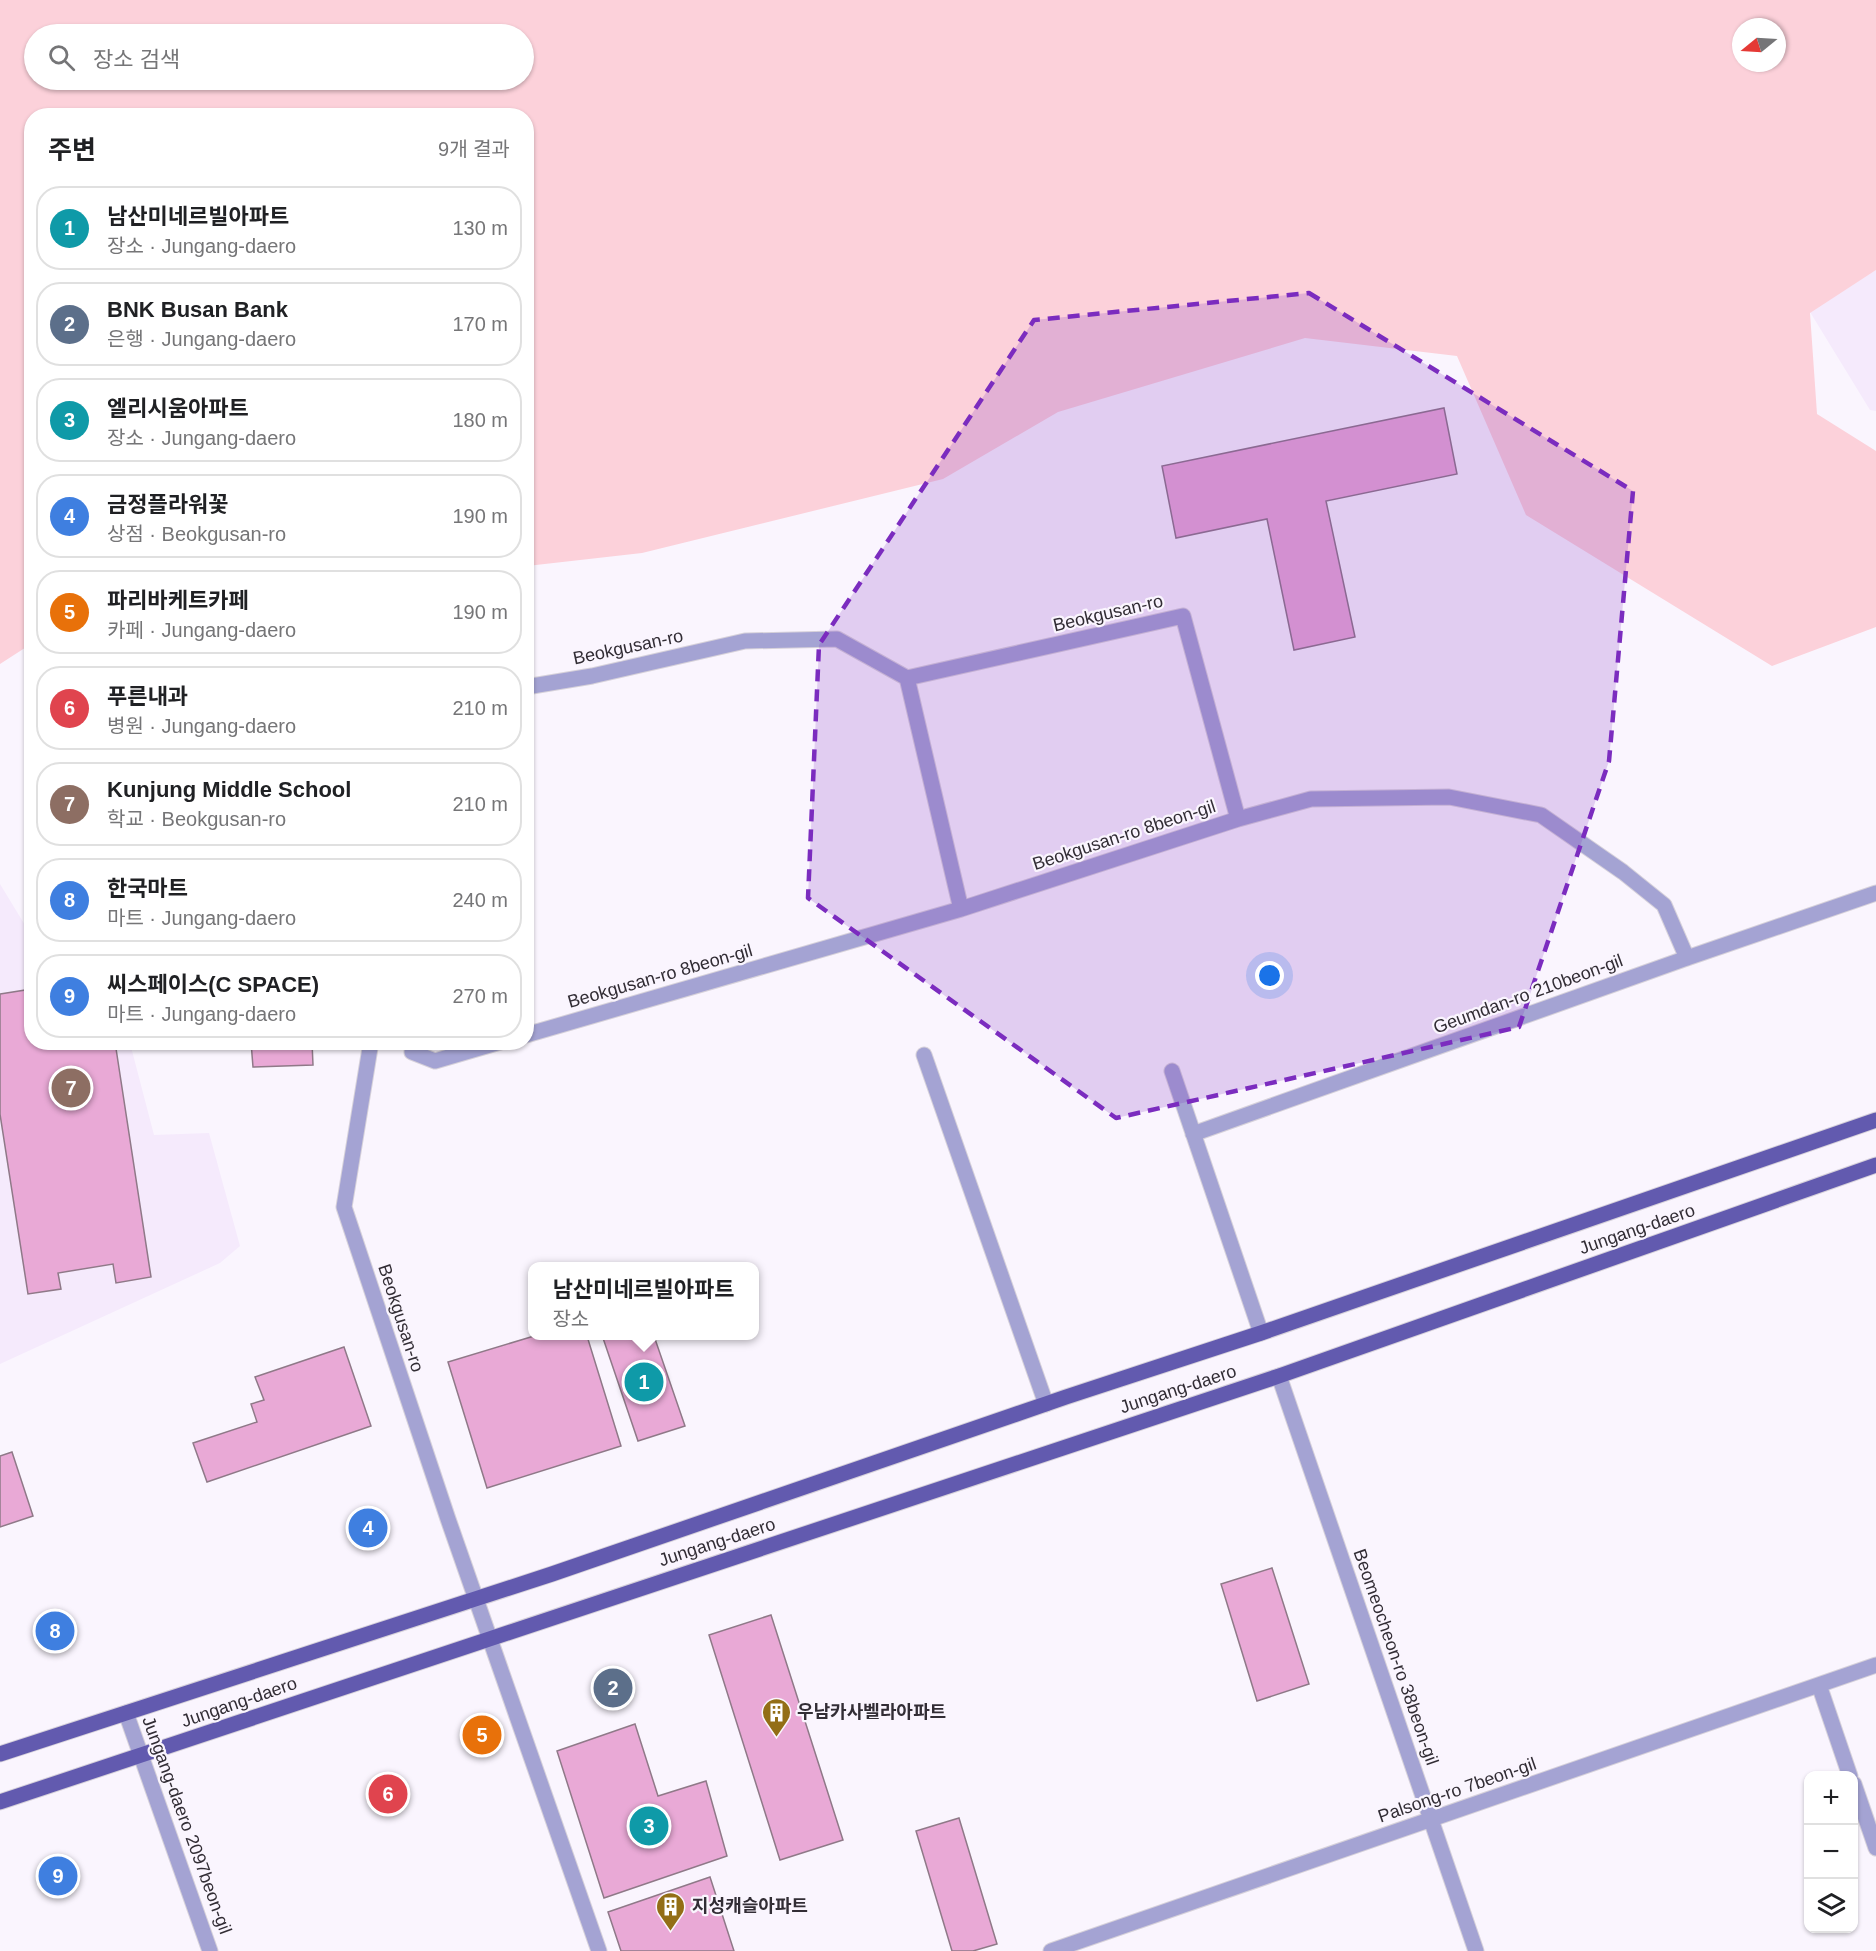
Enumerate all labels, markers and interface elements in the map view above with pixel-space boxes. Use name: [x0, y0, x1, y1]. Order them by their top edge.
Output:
north arrow: [1732, 18, 1786, 72]
search box: [24, 24, 534, 90]
icon: search: [45, 41, 78, 74]
text: 장소 검색: [93, 47, 180, 72]
text: 주변: [48, 135, 96, 165]
text: 9개 결과: [438, 138, 510, 160]
text: 남산미네르빌아파트: [107, 204, 289, 229]
text: 1: [64, 217, 75, 239]
text: 130 m: [452, 217, 508, 239]
text: 장소 · Jungang-daero: [107, 235, 296, 257]
text: BNK Busan Bank: [107, 297, 288, 322]
text: 2: [64, 313, 75, 335]
text: 170 m: [452, 313, 508, 335]
text: 은행 · Jungang-daero: [107, 328, 296, 350]
text: 엘리시움아파트: [107, 396, 249, 421]
text: 3: [64, 409, 75, 431]
text: 180 m: [452, 409, 508, 431]
text: 장소 · Jungang-daero: [107, 427, 296, 449]
text: 금정플라워꽃: [107, 492, 228, 517]
text: 4: [64, 505, 75, 527]
text: 190 m: [452, 505, 508, 527]
text: 상점 · Beokgusan-ro: [107, 523, 286, 545]
text: 파리바케트카페: [107, 588, 249, 613]
street label: Beokgusan-ro: [1051, 591, 1165, 635]
text: 5: [64, 601, 75, 623]
text: 190 m: [452, 601, 508, 623]
text: 카페 · Jungang-daero: [107, 619, 296, 641]
street label: Beokgusan-ro: [571, 626, 685, 668]
text: 푸른내과: [107, 684, 188, 709]
text: 6: [64, 697, 75, 719]
text: 210 m: [452, 697, 508, 719]
text: 병원 · Jungang-daero: [107, 715, 296, 737]
text: Kunjung Middle School: [107, 777, 351, 802]
text: 7: [64, 793, 75, 815]
text: 210 m: [452, 793, 508, 815]
street label: Beokgusan-ro 8beon-gil: [1030, 796, 1218, 874]
text: 학교 · Beokgusan-ro: [107, 808, 286, 830]
text: 한국마트: [107, 876, 188, 901]
text: 8: [64, 889, 75, 911]
text: 240 m: [452, 889, 508, 911]
text: 마트 · Jungang-daero: [107, 907, 296, 929]
street label: Beokgusan-ro 8beon-gil: [565, 940, 755, 1012]
street label: Geumdan-ro 210beon-gil: [1431, 950, 1625, 1038]
your location: [1255, 961, 1284, 990]
text: 씨스페이스(C SPACE): [107, 972, 319, 997]
text: 9: [64, 985, 75, 1007]
text: 270 m: [452, 985, 508, 1007]
text: 마트 · Jungang-daero: [107, 1003, 296, 1025]
pin: 7: [52, 1066, 90, 1110]
street label: Jungang-daero: [1576, 1200, 1698, 1258]
street label: Beokgusan-ro: [374, 1262, 428, 1374]
popup: [528, 1262, 759, 1340]
text: 남산미네르빌아파트: [552, 1277, 735, 1302]
text: 장소: [552, 1308, 589, 1330]
pin: 1: [624, 1360, 664, 1404]
street label: Jungang-daero: [1117, 1361, 1239, 1417]
pin: 4: [348, 1506, 388, 1550]
street label: Jungang-daero: [656, 1514, 778, 1570]
street label: Beomeocheon-ro 38beon-gil: [1350, 1546, 1442, 1768]
pin: 8: [36, 1608, 74, 1654]
pin: 2: [594, 1666, 632, 1710]
street label: Jungang-daero: [178, 1673, 300, 1731]
building icon: 우남카사벨라아파트: [760, 1696, 792, 1738]
place label: 우남카사벨라아파트: [797, 1702, 946, 1722]
pin: 5: [462, 1712, 502, 1758]
street label: Jungang-daero 2097beon-gil: [138, 1713, 236, 1937]
street label: Palsong-ro 7beon-gil: [1375, 1754, 1539, 1826]
map controls: [1804, 1771, 1858, 1933]
button: +: [1804, 1771, 1858, 1825]
pin: 6: [368, 1772, 408, 1816]
pin: 3: [630, 1804, 668, 1848]
button: −: [1804, 1825, 1858, 1879]
pin: 9: [38, 1854, 78, 1898]
button: layers: [1804, 1879, 1858, 1933]
building icon: 지성캐슬아파트: [655, 1890, 687, 1932]
place label: 지성캐슬아파트: [692, 1896, 808, 1916]

